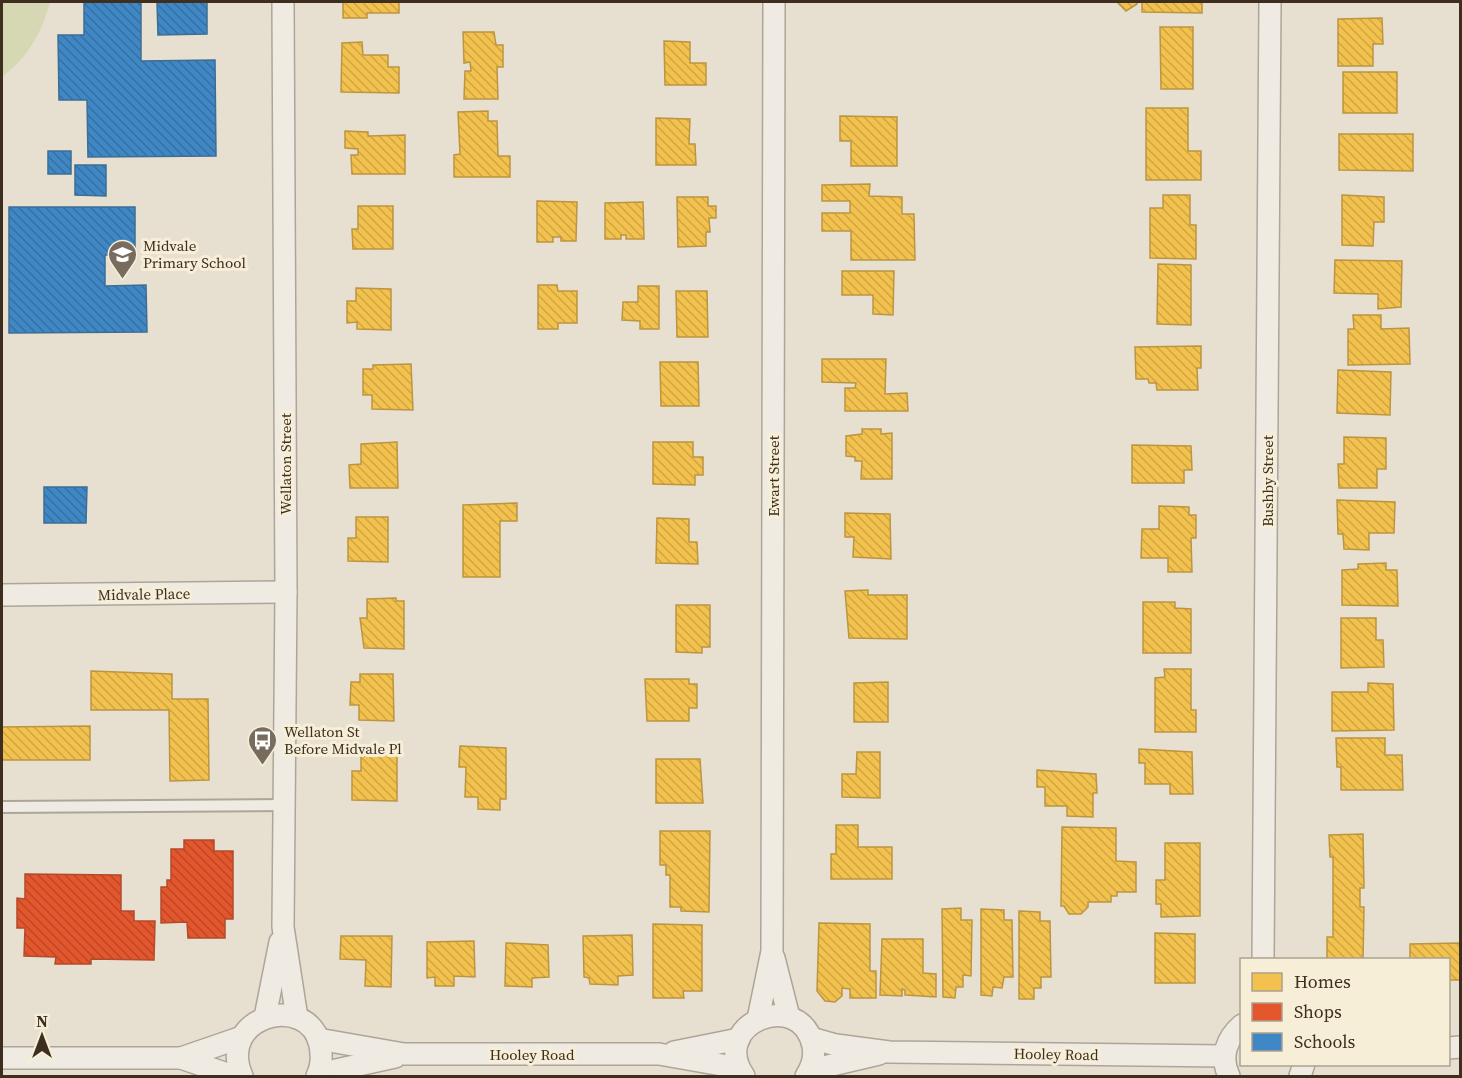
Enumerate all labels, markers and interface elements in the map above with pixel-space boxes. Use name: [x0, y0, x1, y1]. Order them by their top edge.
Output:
place label: Midvale Primary School: [143, 235, 246, 273]
school or university icon: Midvale Primary School: [106, 238, 138, 280]
street label: Wellaton Street: [275, 413, 296, 515]
street label: Ewart Street: [763, 435, 784, 517]
street label: Bushby Street: [1257, 435, 1278, 527]
street label: Midvale Place: [97, 583, 191, 605]
place label: Wellaton St Before Midvale Pl: [284, 721, 402, 759]
bus stop icon: Wellaton St Before Midvale Pl: [247, 724, 279, 766]
legend: [1240, 958, 1450, 1066]
text: Homes: [1294, 969, 1351, 994]
text: Shops: [1294, 999, 1342, 1024]
north arrow: [12, 1006, 72, 1066]
text: N: [36, 1010, 48, 1032]
text: Schools: [1294, 1029, 1356, 1054]
street label: Hooley Road: [1013, 1043, 1099, 1065]
street label: Hooley Road: [490, 1044, 575, 1065]

